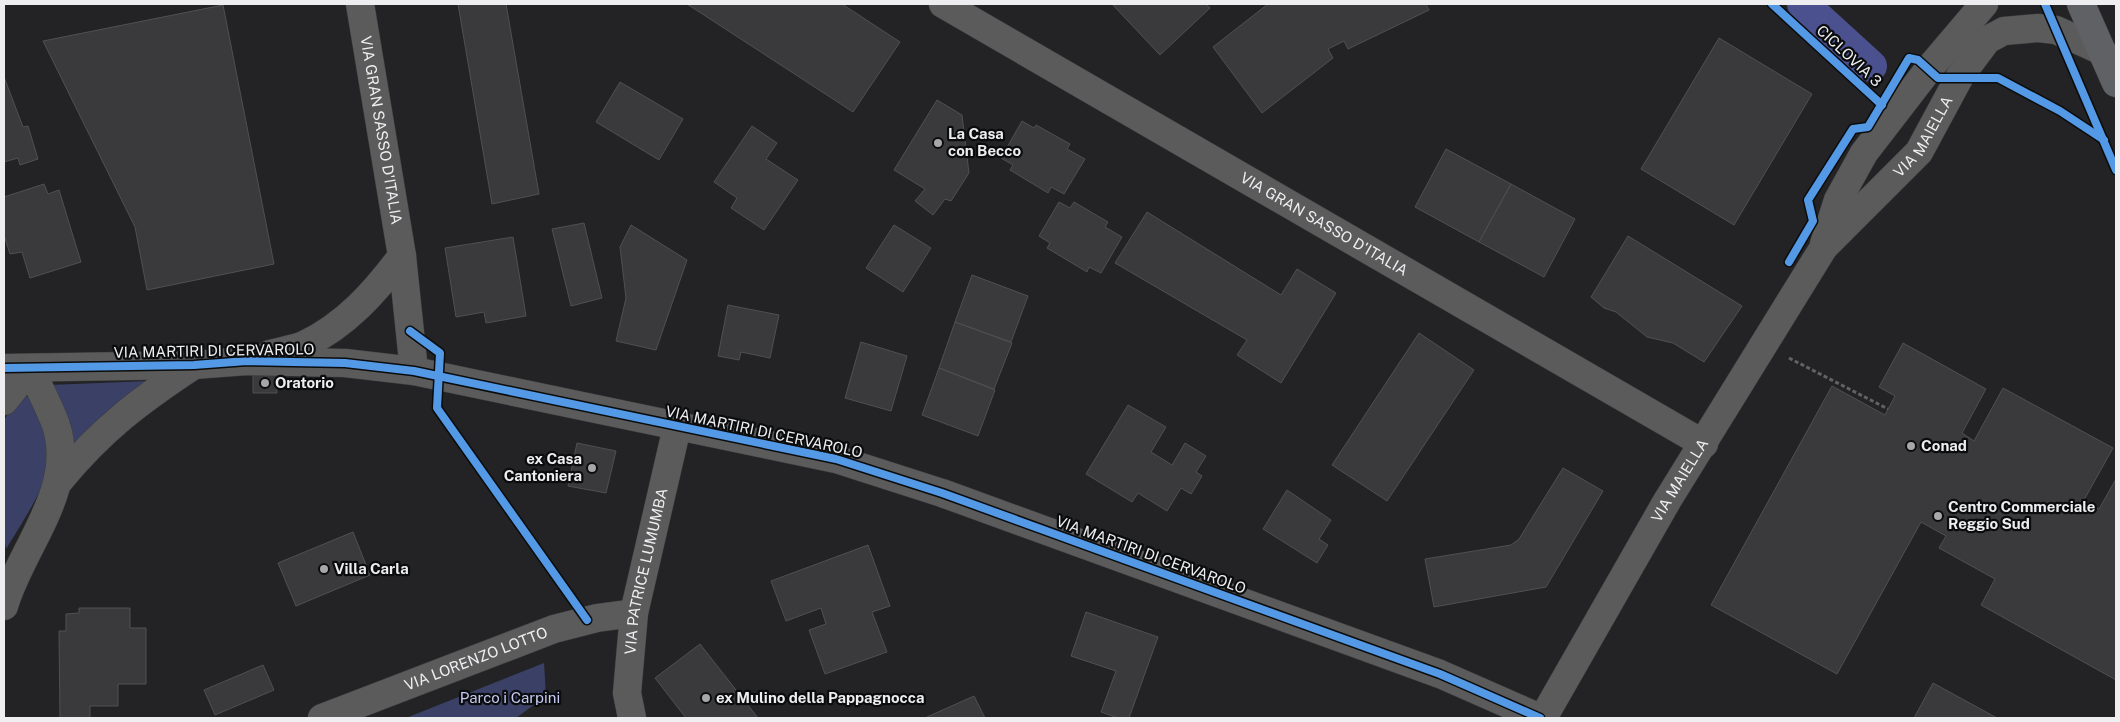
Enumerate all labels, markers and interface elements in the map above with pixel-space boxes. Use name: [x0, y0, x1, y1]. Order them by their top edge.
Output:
street label: CICLOVIA 3: [1814, 21, 1885, 90]
street label: VIA GRAN SASSO D'ITALIA: [357, 35, 406, 226]
street label: VIA MAIELLA: [1890, 93, 1956, 180]
place label: La Casa con Becco: [948, 125, 1021, 159]
marker: La Casa con Becco: [932, 137, 944, 149]
street label: VIA GRAN SASSO D'ITALIA: [1237, 169, 1411, 279]
street label: VIA MARTIRI DI CERVAROLO: [113, 340, 315, 361]
place label: Oratorio: [275, 374, 334, 391]
marker: Oratorio: [259, 377, 271, 389]
street label: VIA MARTIRI DI CERVAROLO: [664, 402, 864, 461]
street label: VIA MAIELLA: [1648, 435, 1711, 525]
place label: Conad: [1921, 437, 1967, 454]
marker: Conad: [1905, 440, 1917, 452]
place label: ex Casa Cantoniera: [504, 450, 582, 484]
marker: ex Casa Cantoniera: [586, 462, 598, 474]
street label: VIA PATRICE LUMUMBA: [621, 486, 671, 655]
place label: Centro Commerciale Reggio Sud: [1948, 498, 2095, 532]
marker: Centro Commerciale Reggio Sud: [1932, 510, 1944, 522]
street label: VIA MARTIRI DI CERVAROLO: [1054, 512, 1248, 597]
place label: Villa Carla: [334, 560, 409, 577]
marker: Villa Carla: [318, 563, 330, 575]
street label: VIA LORENZO LOTTO: [402, 623, 550, 694]
park label: Parco i Carpini: [460, 689, 560, 706]
place label: ex Mulino della Pappagnocca: [716, 689, 924, 706]
marker: ex Mulino della Pappagnocca: [700, 692, 712, 704]

